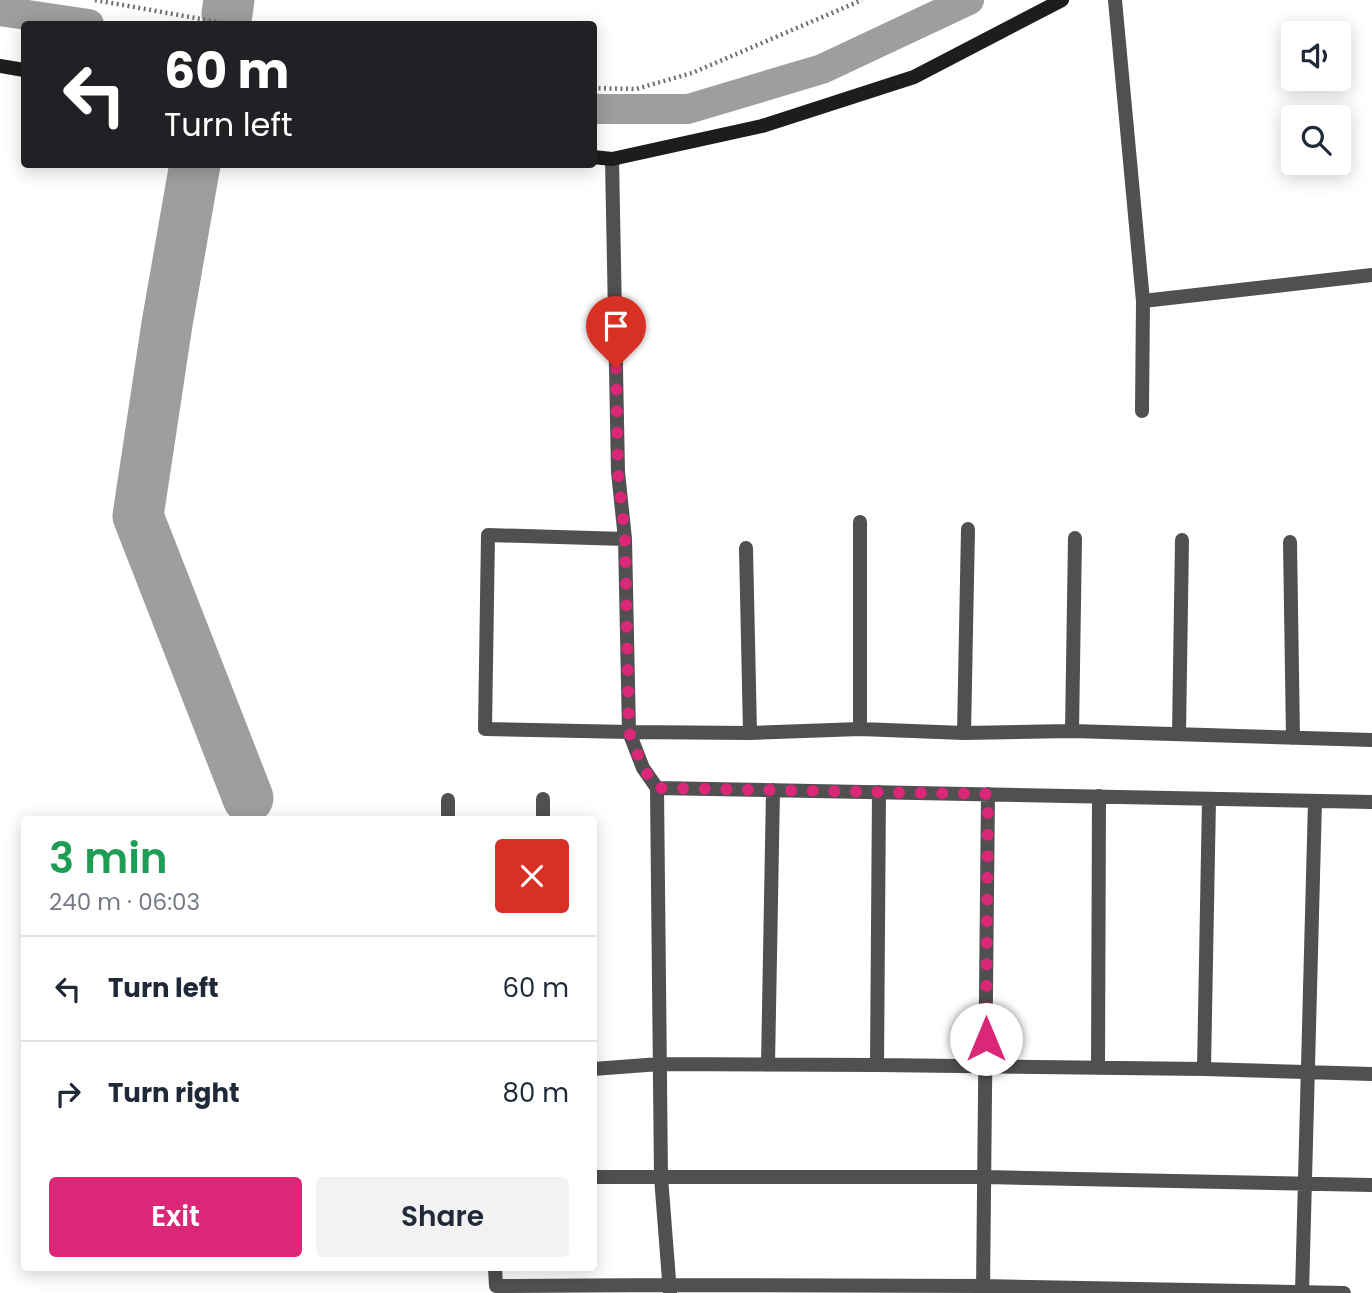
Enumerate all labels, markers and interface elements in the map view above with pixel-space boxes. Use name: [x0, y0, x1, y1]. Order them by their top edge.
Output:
map controls: [1281, 21, 1351, 175]
button: sound: [1281, 21, 1351, 91]
text: 60 m: [164, 37, 289, 105]
icon: left: [49, 49, 140, 140]
text: Turn left: [164, 102, 293, 147]
button: search: [1281, 105, 1351, 175]
pin: [586, 296, 646, 368]
icon: arrive: [597, 307, 635, 345]
text: 3 min: [49, 829, 168, 888]
button: close: [495, 839, 569, 913]
text: 240 m · 06:03: [49, 886, 200, 918]
icon: left: [49, 970, 87, 1008]
text: Turn left: [108, 970, 219, 1006]
text: 60 m: [502, 970, 569, 1006]
position arrow: [949, 1002, 1023, 1076]
icon: right: [49, 1075, 87, 1113]
text: Turn right: [108, 1075, 240, 1111]
text: 80 m: [503, 1075, 569, 1111]
button: Exit: [49, 1177, 302, 1257]
button: Share: [316, 1177, 569, 1257]

